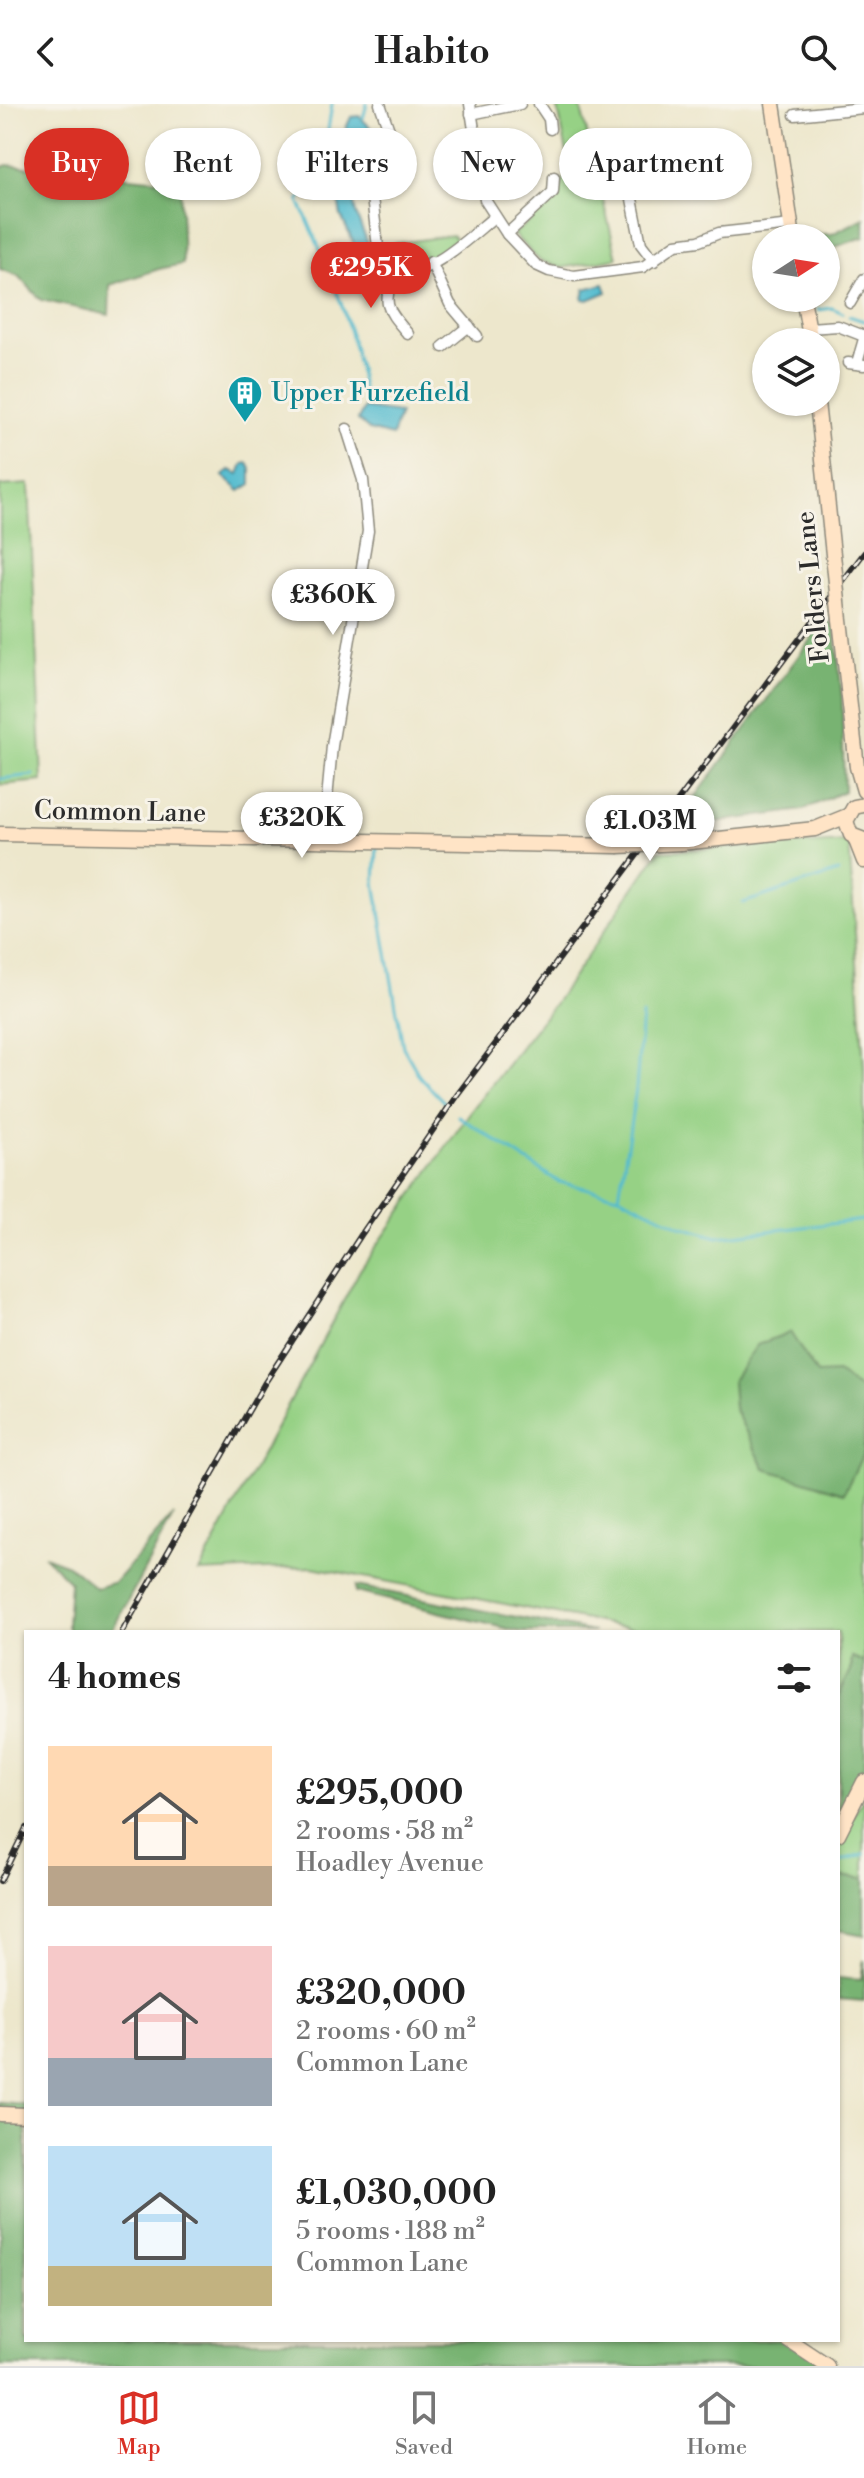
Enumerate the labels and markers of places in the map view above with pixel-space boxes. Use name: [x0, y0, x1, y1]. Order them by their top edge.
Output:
pin: £295K: [315, 242, 427, 310]
building icon: Upper Furzefield: [226, 374, 264, 424]
place label: Upper Furzefield: [271, 377, 470, 409]
pin: £360K: [277, 569, 389, 637]
pin: £320K: [246, 792, 358, 860]
pin: £1.03M: [585, 795, 715, 863]

